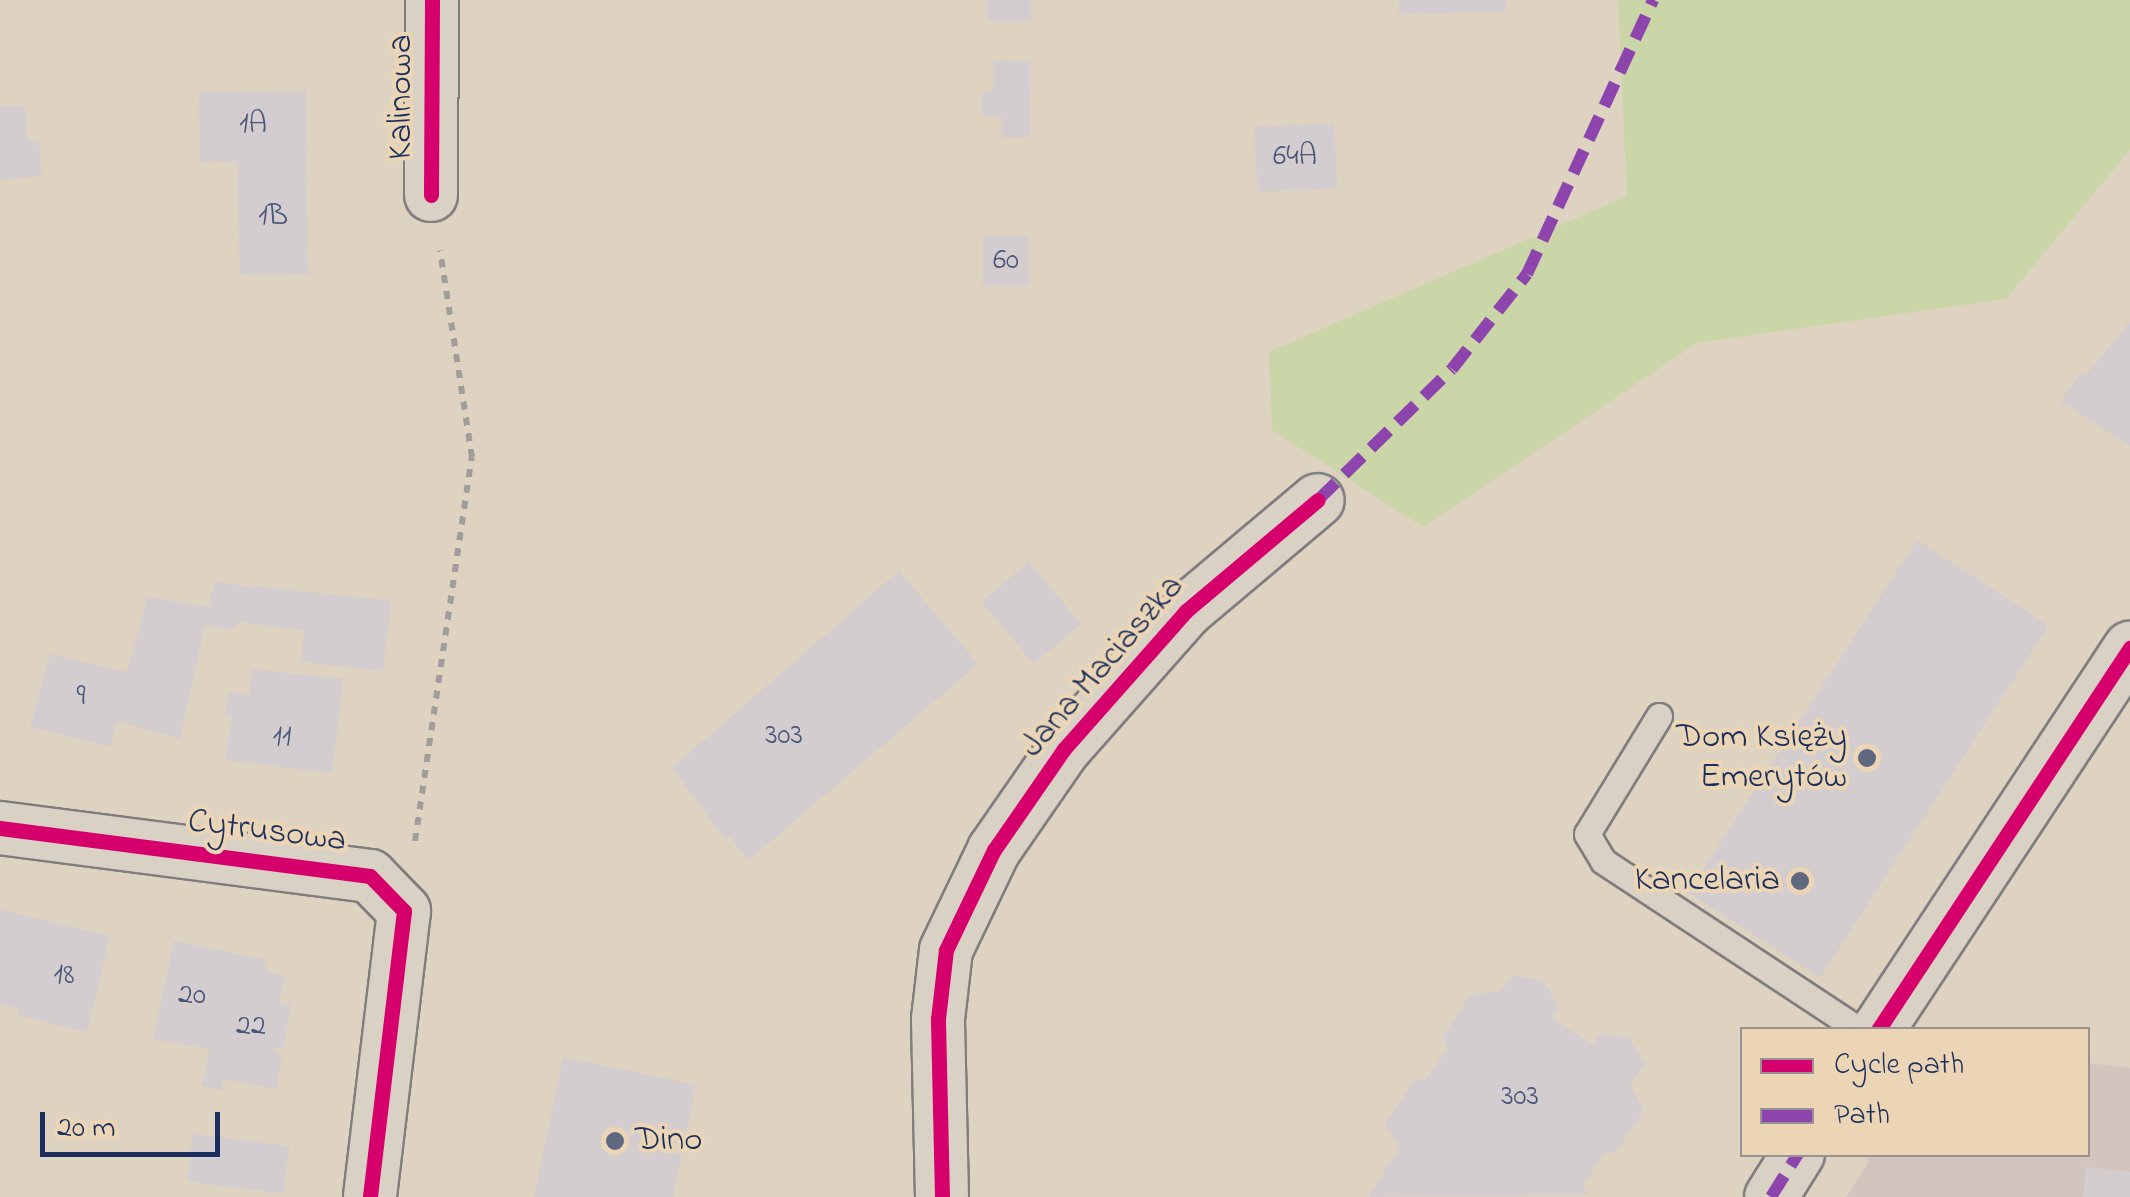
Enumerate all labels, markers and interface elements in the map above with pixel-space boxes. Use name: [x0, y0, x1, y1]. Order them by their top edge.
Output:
street label: Kalinowa: [381, 34, 423, 160]
house number: 1A: [239, 107, 267, 143]
house number: 64A: [1273, 139, 1317, 175]
house number: 1B: [258, 199, 288, 235]
house number: 60: [993, 243, 1019, 279]
street label: Jana Maciaszka: [1012, 567, 1194, 767]
house number: 9: [76, 679, 86, 715]
place label: Dom Księży Emerytów: [1676, 717, 1847, 799]
house number: 303: [765, 718, 803, 754]
house number: 11: [272, 720, 292, 756]
marker: Dom Księży Emerytów: [1856, 747, 1878, 769]
street label: Cytrusowa: [185, 801, 349, 863]
place label: Kancelaria: [1635, 860, 1780, 902]
marker: Kancelaria: [1789, 870, 1811, 892]
house number: 18: [54, 958, 74, 994]
house number: 20: [178, 978, 206, 1014]
house number: 22: [236, 1009, 266, 1045]
legend: [1740, 1027, 2090, 1157]
text: Cycle path: [1834, 1044, 1964, 1088]
house number: 303: [1501, 1079, 1539, 1115]
scale bar: [45, 1092, 225, 1154]
text: Path: [1834, 1094, 1890, 1138]
text: 20 m: [57, 1107, 116, 1151]
place label: Dino: [635, 1120, 702, 1162]
marker: Dino: [604, 1130, 626, 1152]

